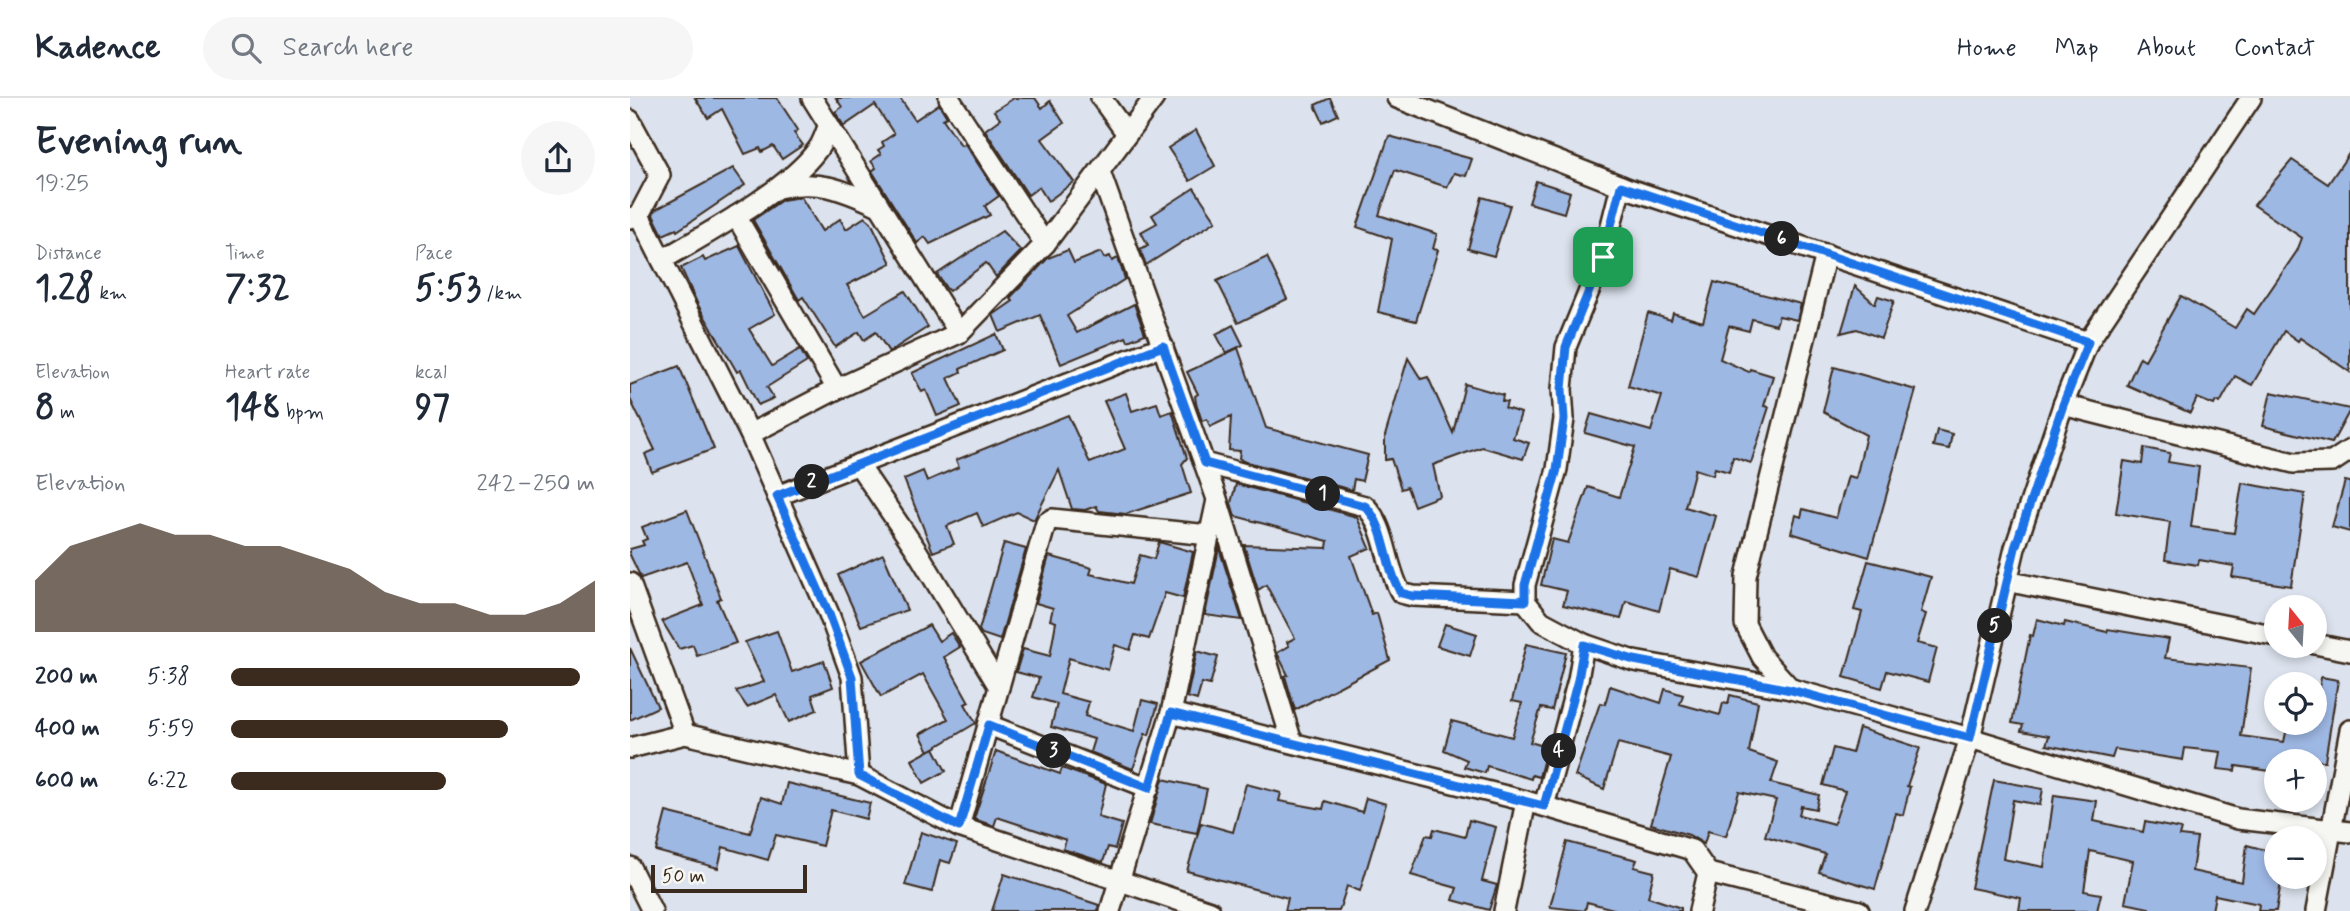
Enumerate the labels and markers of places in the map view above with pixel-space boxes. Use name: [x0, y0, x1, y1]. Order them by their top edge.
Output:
pin: 6: [1764, 222, 1800, 256]
pin: [1573, 227, 1633, 287]
pin: 2: [794, 464, 830, 500]
pin: 1: [1306, 476, 1340, 512]
pin: 5: [1978, 608, 2012, 644]
pin: 3: [1036, 734, 1072, 768]
pin: 4: [1542, 734, 1576, 768]

